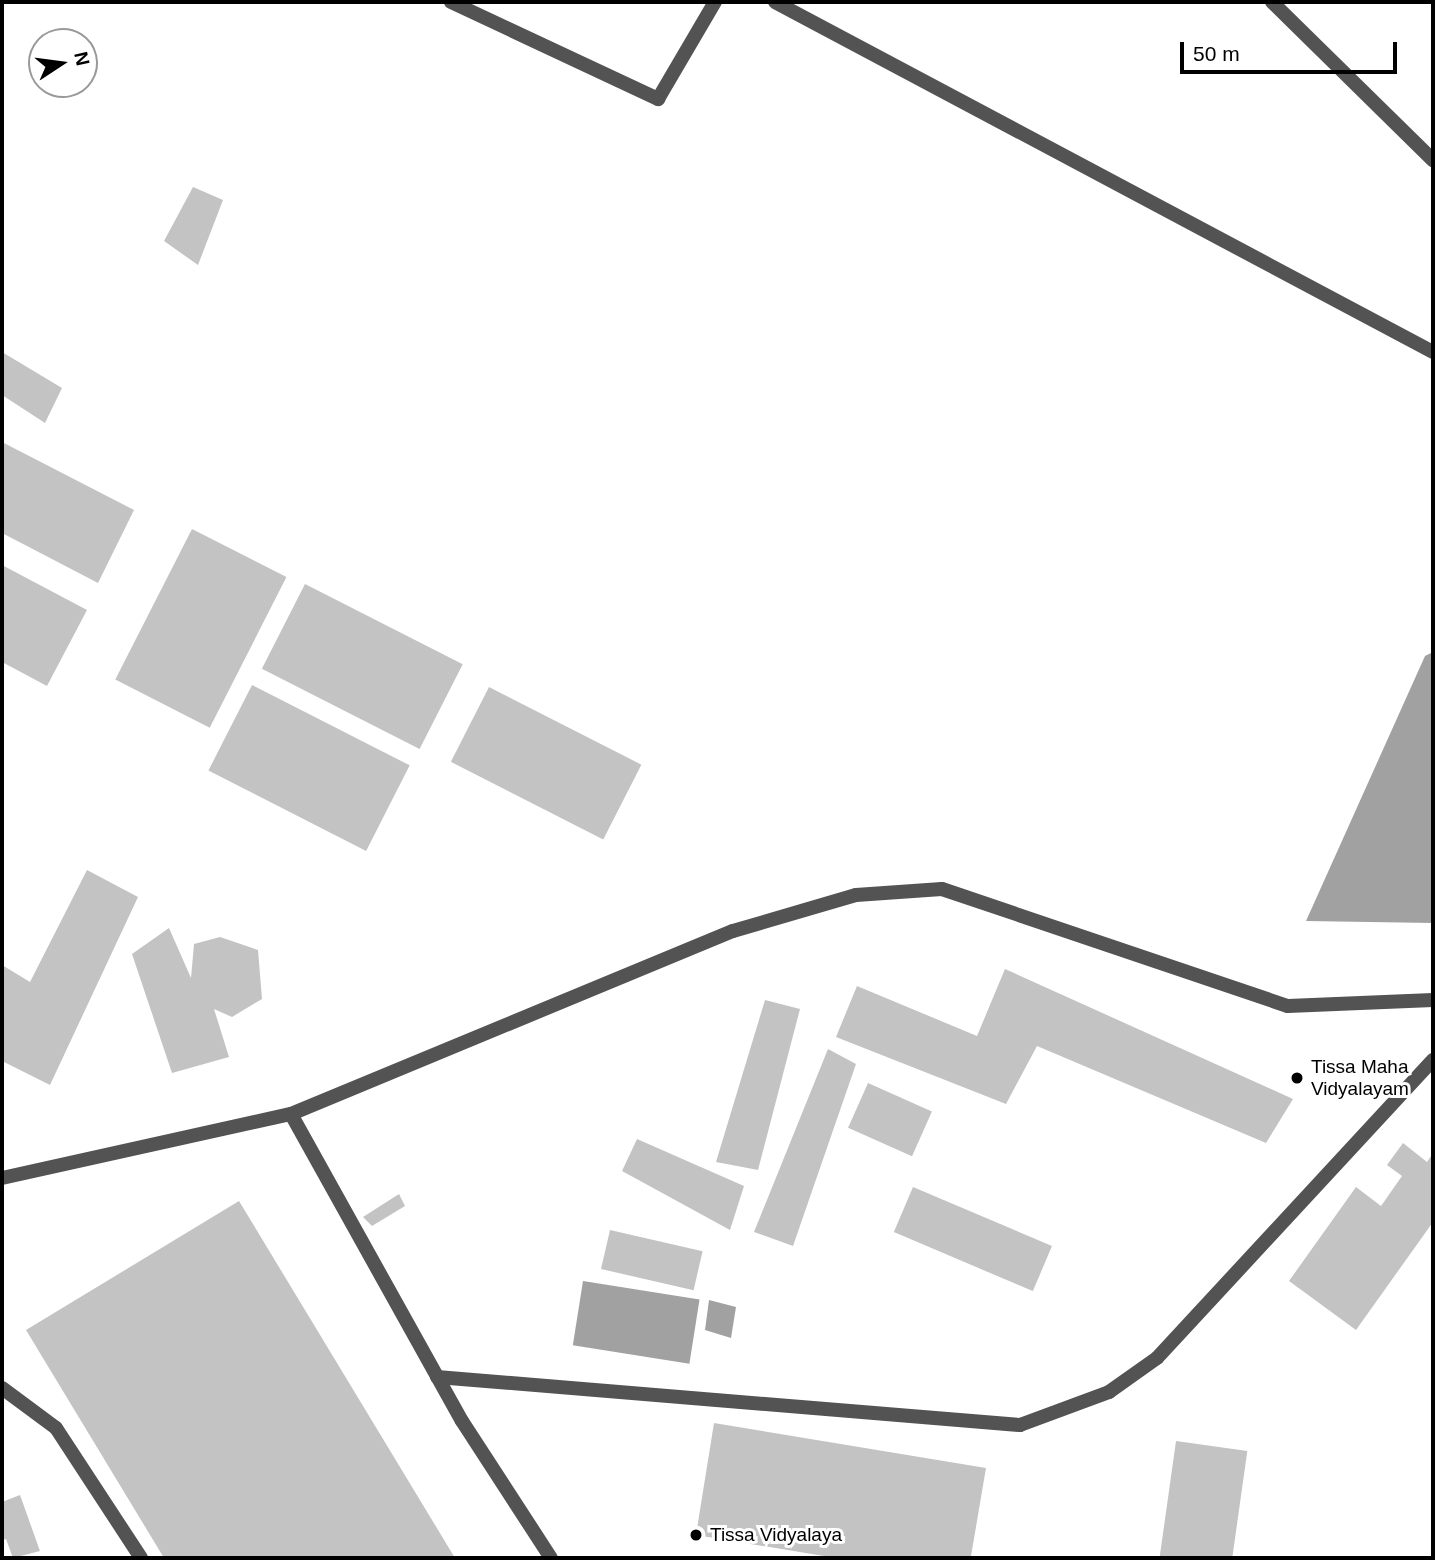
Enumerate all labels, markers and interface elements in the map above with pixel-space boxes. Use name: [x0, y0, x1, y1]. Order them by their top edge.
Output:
north arrow: [28, 28, 98, 98]
scale bar: [1183, 28, 1400, 72]
text: 50 m: [1193, 42, 1240, 65]
text: N: [70, 50, 94, 68]
place label: Tissa Maha Vidyalayam: [1311, 1056, 1409, 1100]
marker: Tissa Maha Vidyalayam: [1289, 1070, 1305, 1086]
place label: Tissa Vidyalaya: [710, 1524, 842, 1546]
marker: Tissa Vidyalaya: [688, 1527, 704, 1543]

